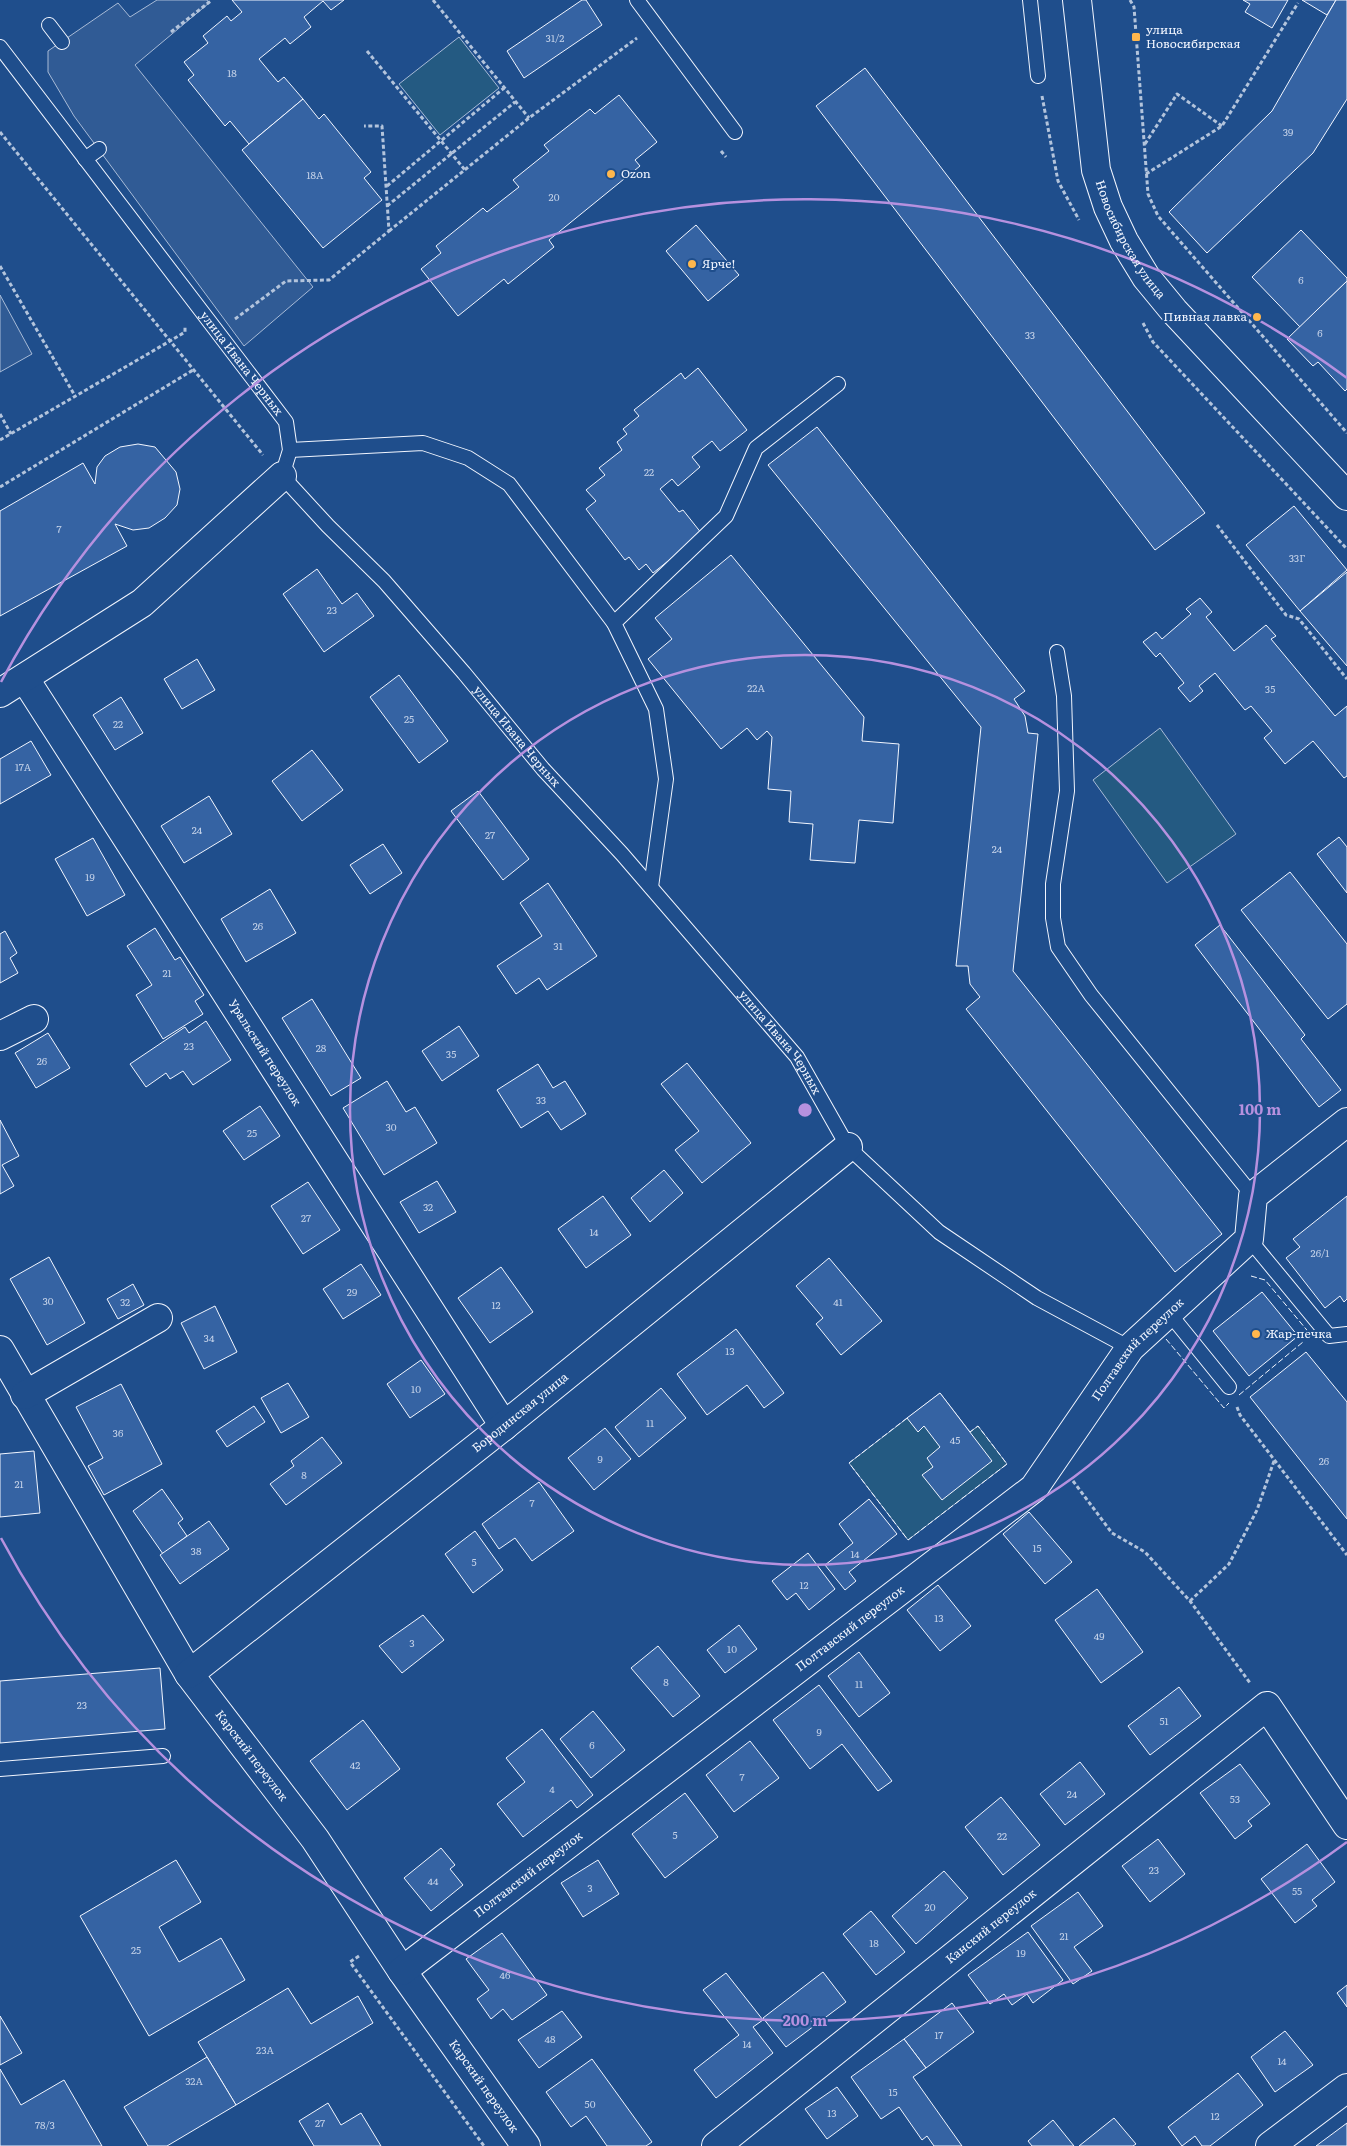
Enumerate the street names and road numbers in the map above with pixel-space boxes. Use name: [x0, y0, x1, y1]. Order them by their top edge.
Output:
street label: Новосибирская улица: [1092, 177, 1171, 303]
street label: улица Ивана Черных: [196, 307, 288, 419]
street label: улица Ивана Черных: [470, 681, 565, 791]
street label: улица Ивана Черных: [735, 986, 826, 1097]
street label: Уральский переулок: [225, 995, 306, 1109]
street label: Полтавский переулок: [1086, 1293, 1187, 1404]
street label: Бородинская улица: [468, 1367, 572, 1456]
street label: Полтавский переулок: [791, 1580, 908, 1675]
street label: Карский переулок: [212, 1706, 293, 1805]
street label: Полтавский переулок: [470, 1826, 586, 1921]
street label: Канский переулок: [941, 1884, 1040, 1967]
street label: Карский переулок: [445, 2035, 524, 2136]

